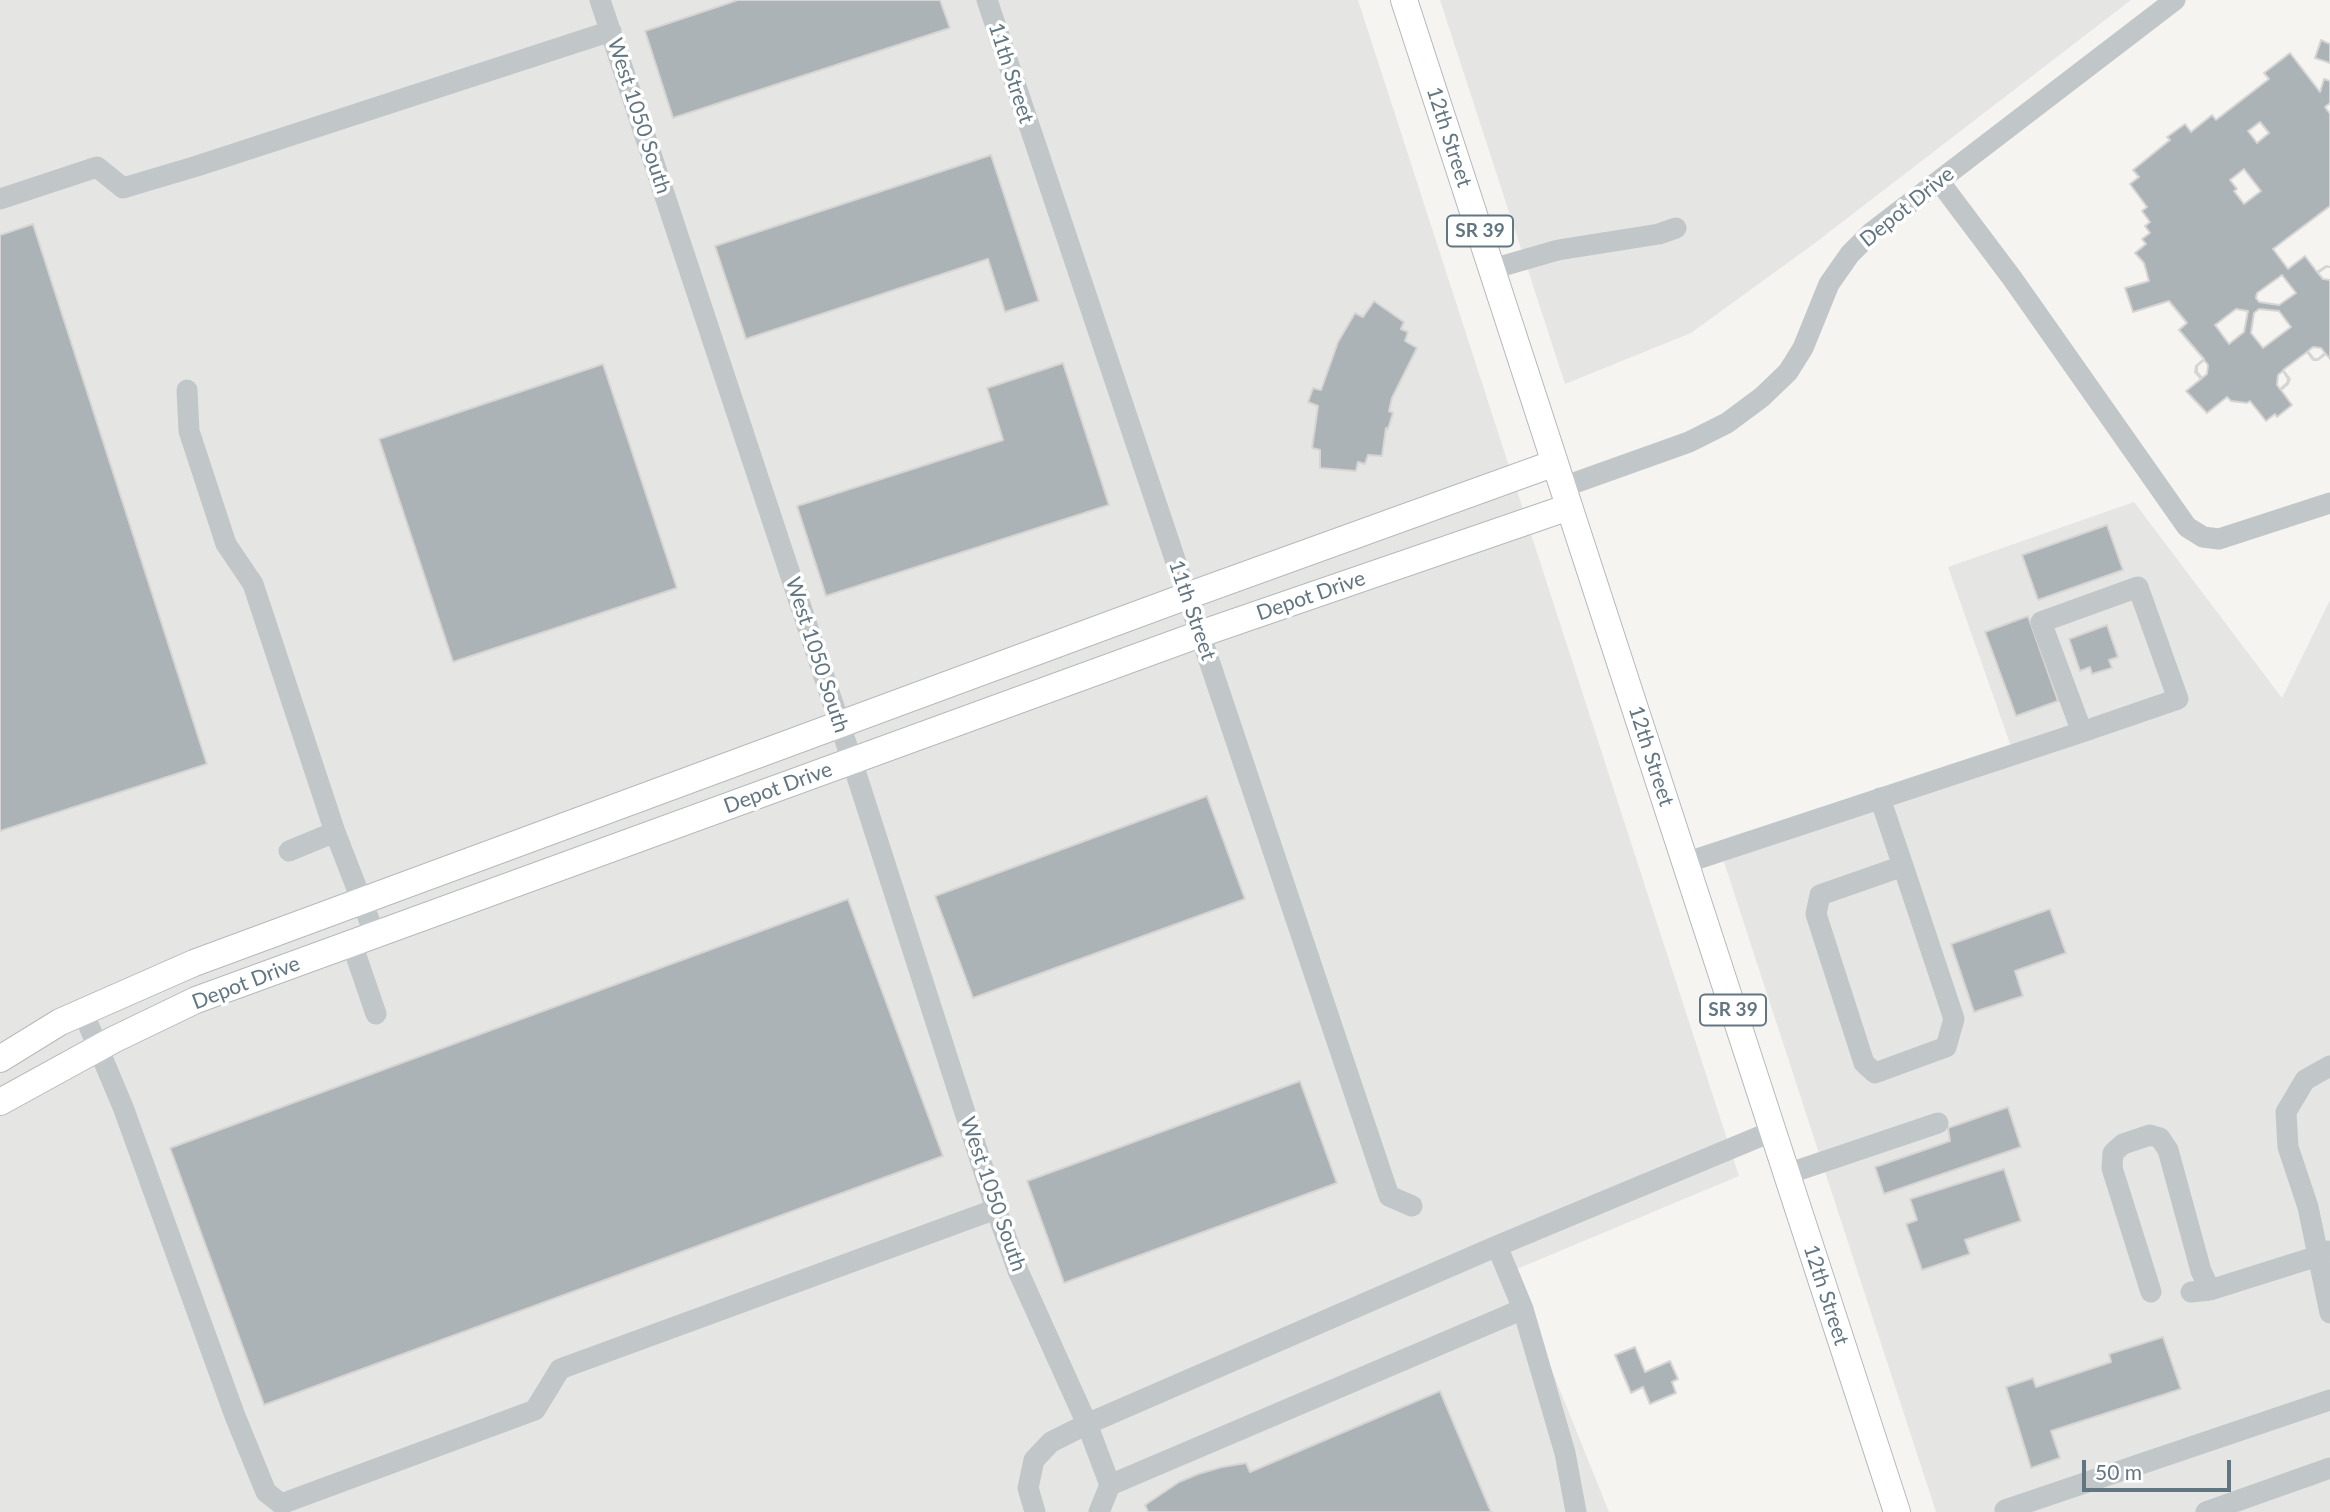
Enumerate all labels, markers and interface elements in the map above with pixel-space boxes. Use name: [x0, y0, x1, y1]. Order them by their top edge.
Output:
street label: 11th Street: [983, 20, 1039, 126]
street label: West 1050 South: [602, 35, 676, 197]
street label: 12th Street: [1421, 84, 1477, 190]
street label: Depot Drive: [1855, 162, 1959, 252]
road number: SR 39: [1447, 216, 1513, 246]
street label: 11th Street: [1163, 557, 1221, 663]
street label: Depot Drive: [1253, 566, 1369, 626]
street label: West 1050 South: [780, 574, 854, 736]
street label: 12th Street: [1623, 703, 1679, 809]
street label: Depot Drive: [720, 757, 836, 819]
street label: Depot Drive: [189, 951, 303, 1015]
road number: SR 39: [1700, 994, 1766, 1026]
street label: West 1050 South: [955, 1113, 1031, 1275]
street label: 12th Street: [1798, 1242, 1854, 1348]
scale bar: [2085, 1446, 2234, 1490]
text: 50 m: [2095, 1459, 2142, 1484]

